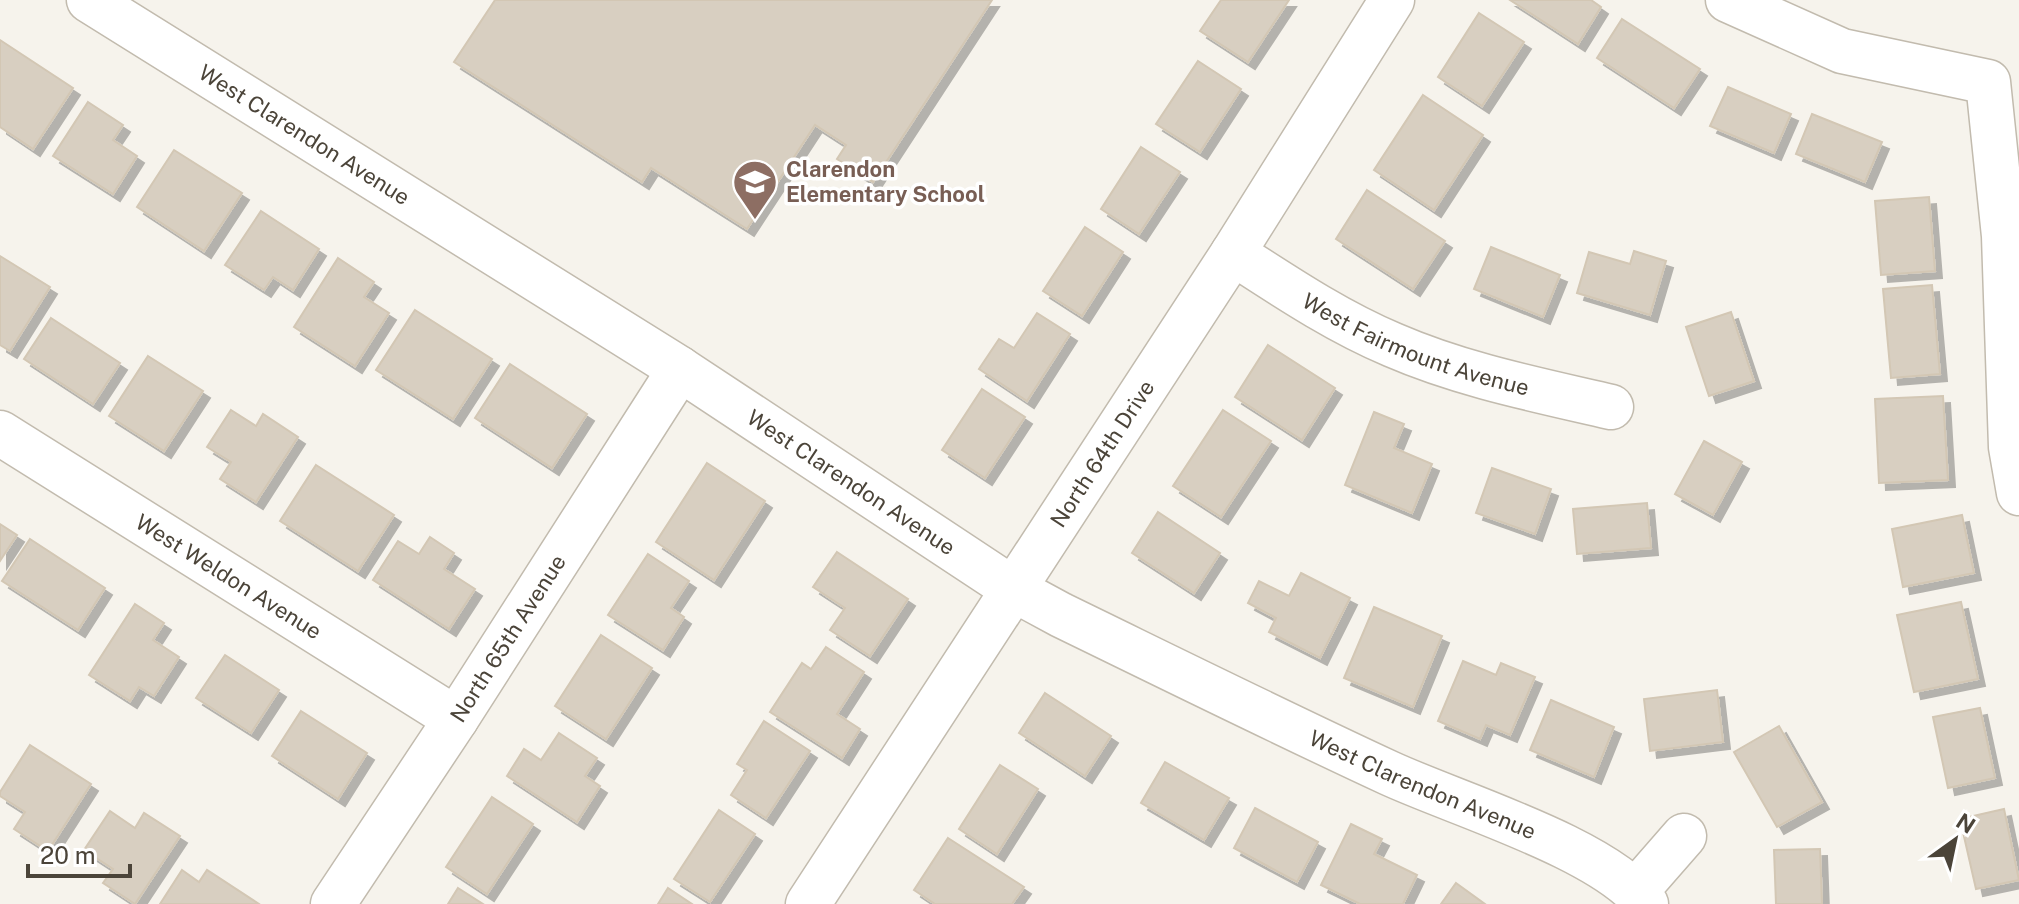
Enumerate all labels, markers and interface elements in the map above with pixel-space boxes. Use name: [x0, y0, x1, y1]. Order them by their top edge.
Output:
street label: West Clarendon Avenue: [194, 59, 415, 210]
place label: Clarendon Elementary School: [786, 156, 985, 207]
school or university icon: Clarendon Elementary School: [731, 158, 779, 221]
street label: West Fairmount Avenue: [1298, 287, 1532, 401]
street label: North 64th Drive: [1045, 375, 1160, 532]
street label: West Clarendon Avenue: [742, 404, 960, 560]
street label: West Weldon Avenue: [131, 508, 327, 644]
street label: North 65th Avenue: [444, 550, 571, 727]
street label: West Clarendon Avenue: [1305, 724, 1540, 844]
north arrow: [1915, 800, 1995, 880]
text: N: [1952, 808, 1980, 839]
scale bar: [28, 828, 130, 878]
text: 20 m: [40, 841, 96, 869]

